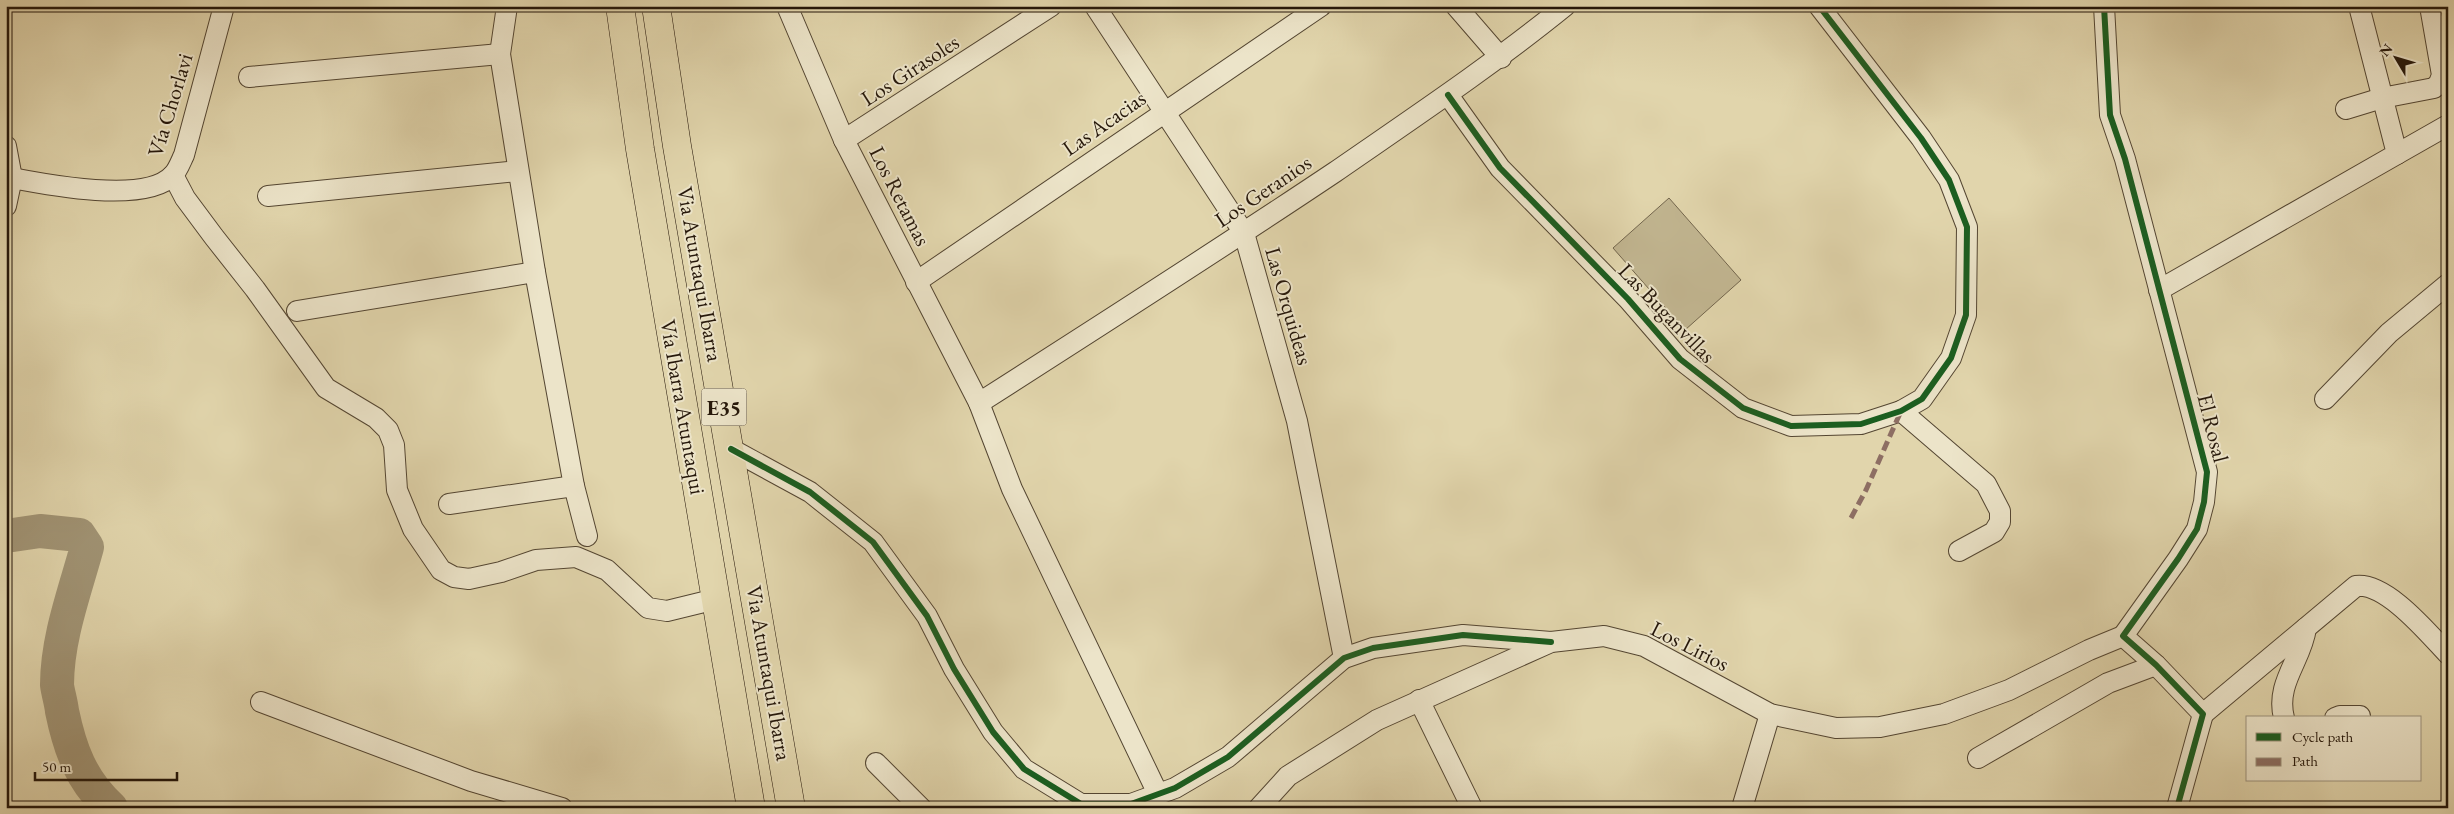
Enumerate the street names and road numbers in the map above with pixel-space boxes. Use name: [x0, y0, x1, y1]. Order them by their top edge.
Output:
street label: Los Girasoles: [855, 27, 965, 113]
street label: Vía Chorlavi: [141, 50, 199, 160]
street label: Las Acacias: [1056, 84, 1152, 162]
street label: Los Retamas: [863, 141, 937, 251]
street label: Los Geranios: [1209, 148, 1317, 234]
street label: Via Atuntaqui Ibarra: [670, 184, 730, 364]
street label: Las Orquideas: [1258, 244, 1320, 368]
street label: Las Buganvillas: [1612, 257, 1722, 369]
street label: Vía Ibarra Atuntaqui: [653, 317, 713, 497]
road number: E35: [702, 388, 746, 426]
street label: El Rosal: [2190, 391, 2236, 465]
street label: Via Atuntaqui Ibarra: [739, 583, 799, 763]
street label: Los Lirios: [1646, 614, 1734, 678]

